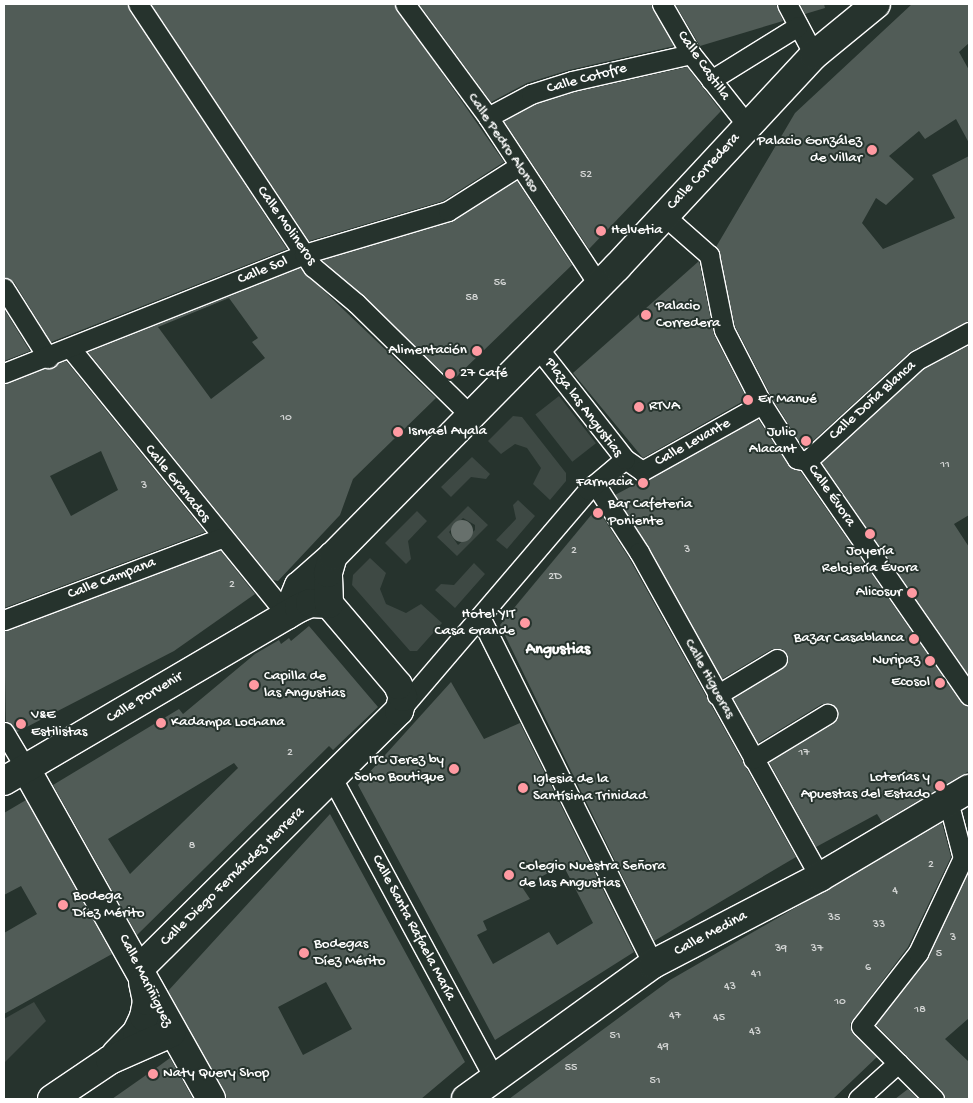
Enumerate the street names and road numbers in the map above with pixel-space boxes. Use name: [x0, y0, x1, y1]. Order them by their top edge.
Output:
street label: Calle Castilla: [672, 28, 734, 104]
street label: Calle Cotofre: [545, 60, 629, 98]
street label: Calle Pedro Alonso: [463, 90, 543, 196]
street label: Calle Corredera: [664, 130, 744, 214]
street label: Calle Molineros: [252, 183, 320, 269]
street label: Calle Sol: [235, 253, 291, 289]
street label: Plaza las Angustias: [540, 355, 626, 461]
street label: Calle Doña Blanca: [826, 357, 920, 445]
street label: Calle Levante: [652, 415, 734, 471]
street label: Calle Granados: [140, 441, 214, 527]
street label: Calle Évora: [803, 461, 859, 531]
street label: Calle Campana: [66, 554, 158, 604]
street label: Calle Higueras: [680, 636, 738, 722]
street label: Calle Porvenir: [104, 668, 186, 728]
street label: Calle Diego Fernández Herrera: [157, 803, 309, 951]
street label: Calle Santa Rafaela María: [367, 852, 459, 1004]
street label: Calle Medina: [671, 907, 751, 961]
street label: Calle Mariñiguez: [114, 931, 176, 1031]

